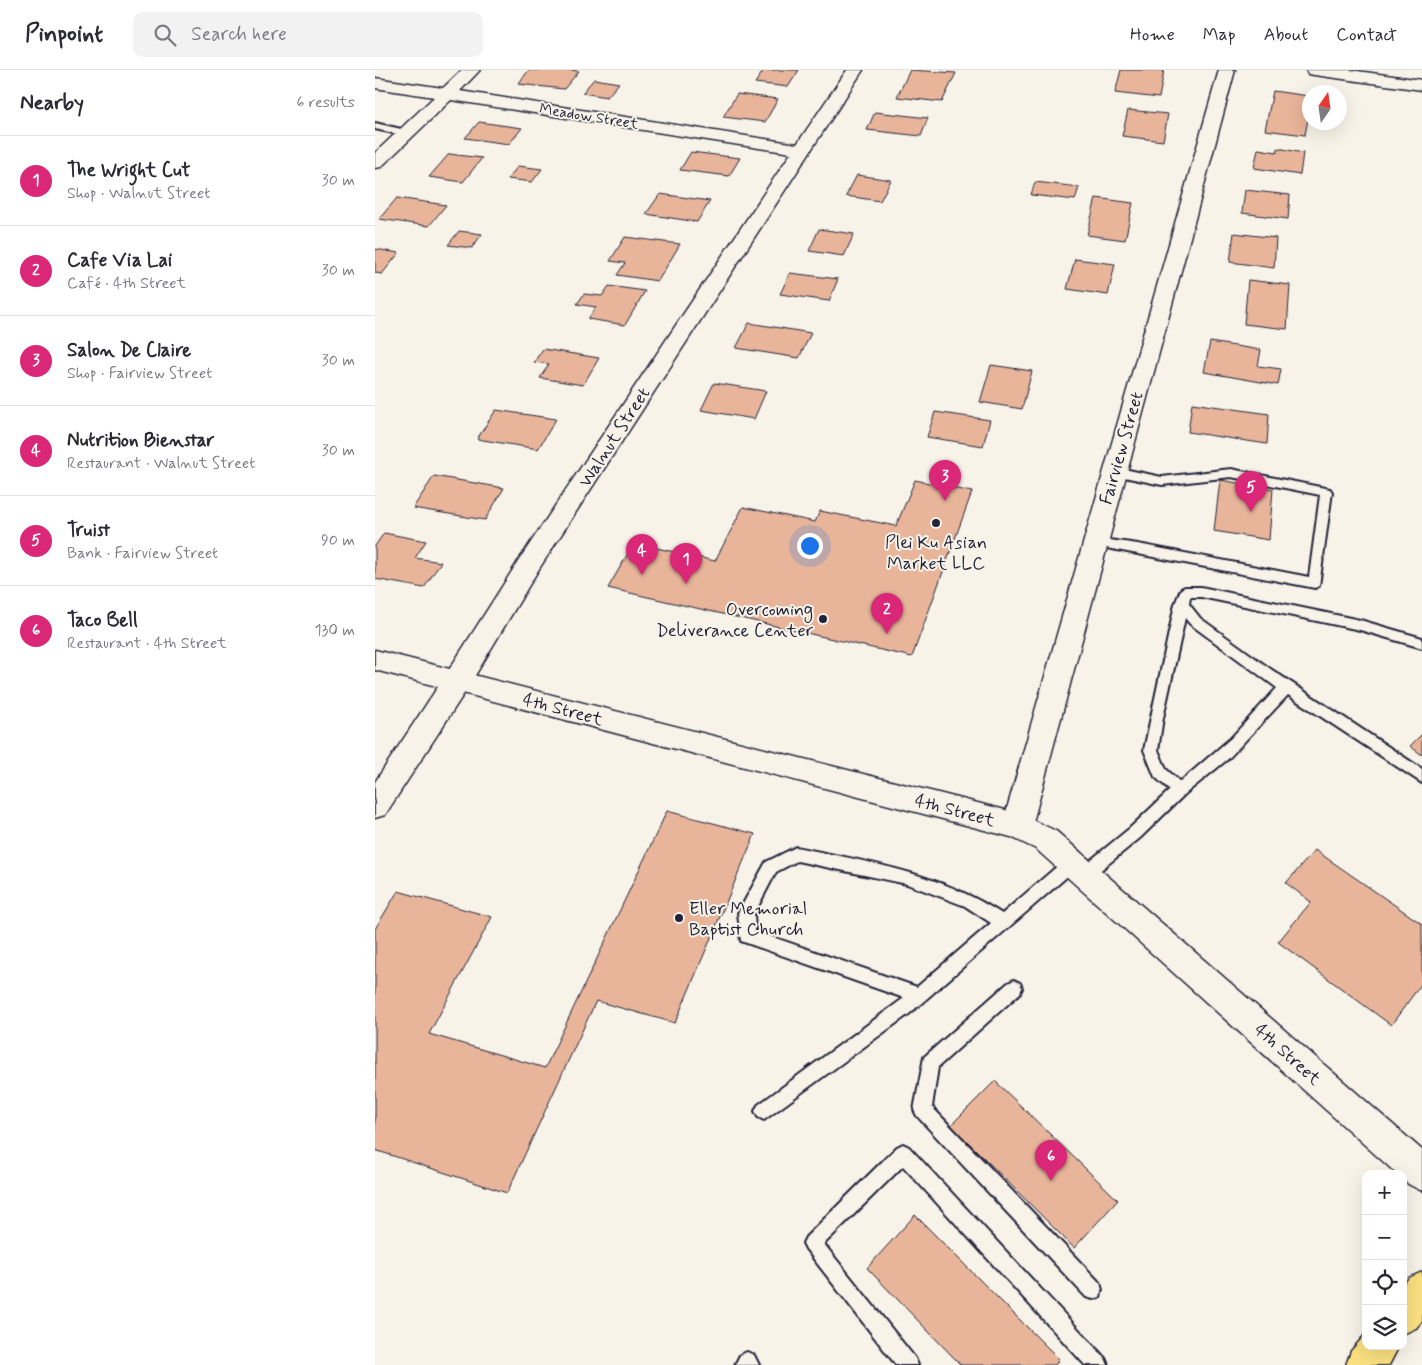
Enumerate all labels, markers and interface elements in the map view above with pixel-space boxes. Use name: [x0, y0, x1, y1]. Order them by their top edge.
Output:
search box: [133, 12, 483, 57]
text: Pinpoint: [25, 19, 103, 50]
icon: search: [151, 21, 179, 49]
text: Search here: [191, 22, 287, 47]
text: Home: [1130, 23, 1175, 47]
text: Map: [1203, 23, 1236, 47]
text: About: [1264, 23, 1308, 47]
text: Contact: [1336, 23, 1397, 47]
north arrow: [1302, 85, 1347, 130]
text: Nearby: [20, 89, 84, 117]
text: 6 results: [296, 92, 355, 113]
street label: Meadow Street: [538, 99, 640, 135]
text: The Wright Cut: [67, 158, 190, 183]
text: 1: [32, 170, 40, 191]
text: 30 m: [322, 170, 355, 191]
text: Shop · Walnut Street: [67, 183, 210, 204]
text: Cafe Via Lai: [67, 248, 172, 273]
text: 2: [32, 260, 40, 281]
text: 30 m: [322, 260, 355, 281]
text: Café · 4th Street: [67, 273, 186, 294]
text: Salon De Claire: [67, 338, 191, 363]
text: 3: [32, 350, 40, 371]
text: 30 m: [322, 350, 355, 371]
text: Shop · Fairview Street: [67, 363, 212, 384]
street label: Walnut Street: [574, 383, 656, 492]
street label: Fairview Street: [1094, 389, 1150, 508]
text: Nutrition Bienstar: [67, 428, 215, 453]
text: 4: [31, 440, 41, 461]
text: 30 m: [322, 440, 355, 461]
text: Restaurant · Walnut Street: [67, 453, 255, 474]
pin: 3: [929, 460, 961, 501]
pin: 5: [1235, 471, 1267, 512]
marker: Plei Ku Asian Market LLC: [930, 517, 942, 529]
text: Truist: [67, 518, 110, 543]
text: 5: [31, 530, 41, 551]
text: 90 m: [321, 530, 355, 551]
place label: Plei Ku Asian Market LLC: [885, 531, 987, 576]
your location: [797, 533, 823, 559]
pin: 4: [626, 534, 658, 575]
text: Bank · Fairview Street: [67, 543, 218, 564]
pin: 1: [670, 543, 702, 584]
pin: 2: [871, 593, 903, 634]
place label: Overcoming Deliverance Center: [656, 598, 814, 643]
text: Taco Bell: [67, 608, 138, 633]
marker: Overcoming Deliverance Center: [817, 613, 829, 625]
text: 6: [32, 620, 40, 641]
text: 130 m: [314, 620, 355, 641]
text: Restaurant · 4th Street: [67, 633, 227, 654]
street label: 4th Street: [520, 688, 606, 732]
street label: 4th Street: [912, 789, 998, 833]
place label: Eller Memorial Baptist Church: [689, 897, 807, 942]
marker: Eller Memorial Baptist Church: [673, 912, 685, 924]
street label: 4th Street: [1249, 1018, 1326, 1091]
pin: 6: [1035, 1140, 1067, 1181]
map controls: [1362, 1170, 1407, 1350]
button: +: [1362, 1170, 1407, 1215]
button: −: [1362, 1215, 1407, 1260]
button: locate: [1362, 1260, 1407, 1305]
button: layers: [1362, 1305, 1407, 1350]

